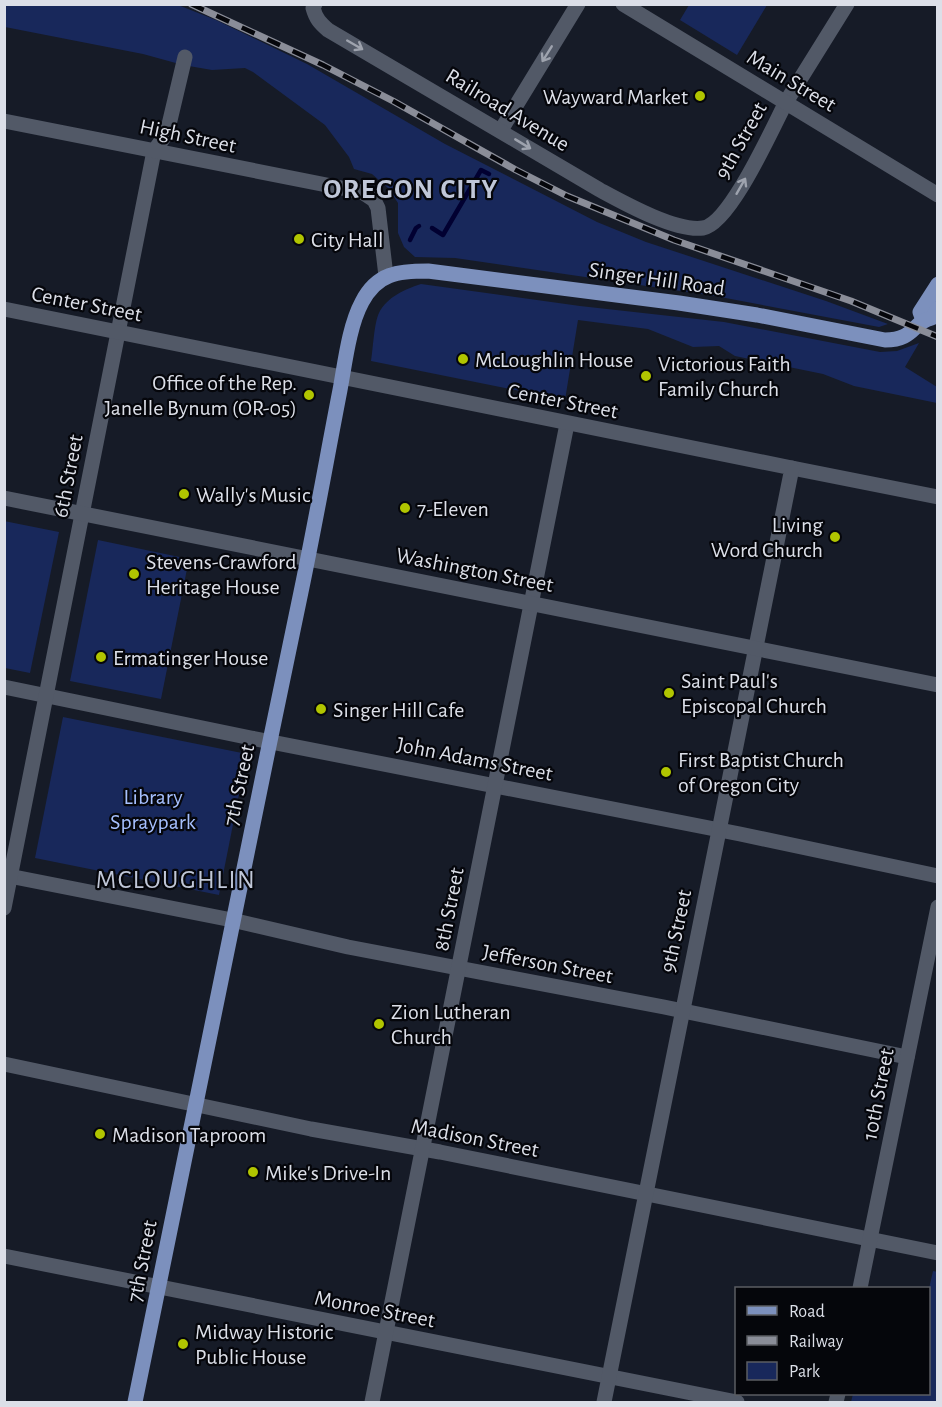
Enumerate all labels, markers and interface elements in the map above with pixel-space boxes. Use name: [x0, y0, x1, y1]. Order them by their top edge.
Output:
one-way arrow: [345, 40, 363, 51]
one-way arrow: [541, 45, 553, 62]
street label: Main Street: [743, 46, 840, 116]
street label: Railroad Avenue: [442, 64, 573, 155]
place label: Wayward Market: [543, 86, 688, 108]
marker: Wayward Market: [693, 89, 707, 103]
street label: 9th Street: [711, 98, 771, 183]
street label: High Street: [138, 115, 238, 157]
one-way arrow: [514, 138, 531, 150]
district label: OREGON CITY: [323, 176, 499, 204]
one-way arrow: [736, 178, 748, 195]
place label: City Hall: [311, 229, 383, 251]
marker: City Hall: [292, 232, 306, 246]
street label: Singer Hill Road: [587, 259, 726, 299]
street label: Center Street: [30, 283, 144, 325]
place label: McLoughlin House: [475, 349, 633, 371]
marker: McLoughlin House: [456, 352, 470, 366]
place label: Victorious Faith Family Church: [658, 353, 791, 400]
marker: Victorious Faith Family Church: [639, 369, 653, 383]
place label: Office of the Rep. Janelle Bynum (OR-05): [104, 372, 297, 419]
street label: Center Street: [506, 380, 620, 422]
marker: Office of the Rep. Janelle Bynum (OR-05): [302, 388, 316, 402]
street label: 6th Street: [49, 433, 87, 520]
place label: Wally's Music: [196, 484, 311, 506]
marker: Wally's Music: [177, 487, 191, 501]
place label: 7-Eleven: [417, 498, 489, 520]
marker: 7-Eleven: [398, 501, 412, 515]
place label: Living Word Church: [711, 514, 823, 561]
marker: Living Word Church: [828, 530, 842, 544]
street label: Washington Street: [394, 544, 555, 596]
place label: Stevens-Crawford Heritage House: [146, 551, 297, 598]
marker: Stevens-Crawford Heritage House: [127, 567, 141, 581]
place label: Ermatinger House: [113, 647, 268, 669]
marker: Ermatinger House: [94, 650, 108, 664]
place label: Saint Paul's Episcopal Church: [681, 670, 827, 717]
marker: Saint Paul's Episcopal Church: [662, 686, 676, 700]
place label: Singer Hill Cafe: [333, 699, 464, 721]
marker: Singer Hill Cafe: [314, 702, 328, 716]
street label: John Adams Street: [395, 733, 555, 785]
street label: 7th Street: [220, 742, 258, 828]
place label: First Baptist Church of Oregon City: [678, 749, 844, 796]
marker: First Baptist Church of Oregon City: [659, 765, 673, 779]
park label: Library Spraypark: [110, 786, 196, 833]
street label: 8th Street: [430, 866, 468, 953]
district label: MCLOUGHLIN: [96, 867, 256, 893]
street label: 9th Street: [656, 888, 695, 975]
street label: Jefferson Street: [481, 941, 615, 987]
place label: Zion Lutheran Church: [391, 1001, 511, 1048]
marker: Zion Lutheran Church: [372, 1017, 386, 1031]
street label: 10th Street: [858, 1046, 898, 1142]
street label: Madison Street: [409, 1115, 540, 1161]
place label: Madison Taproom: [112, 1124, 266, 1146]
marker: Madison Taproom: [93, 1127, 107, 1141]
place label: Mike's Drive-In: [265, 1162, 391, 1184]
marker: Mike's Drive-In: [246, 1165, 260, 1179]
street label: 7th Street: [123, 1218, 161, 1304]
street label: Monroe Street: [313, 1287, 437, 1331]
legend: [735, 1287, 930, 1395]
text: Road: [789, 1303, 825, 1321]
place label: Midway Historic Public House: [195, 1321, 334, 1368]
text: Railway: [789, 1333, 844, 1351]
marker: Midway Historic Public House: [176, 1337, 190, 1351]
text: Park: [789, 1363, 821, 1381]

